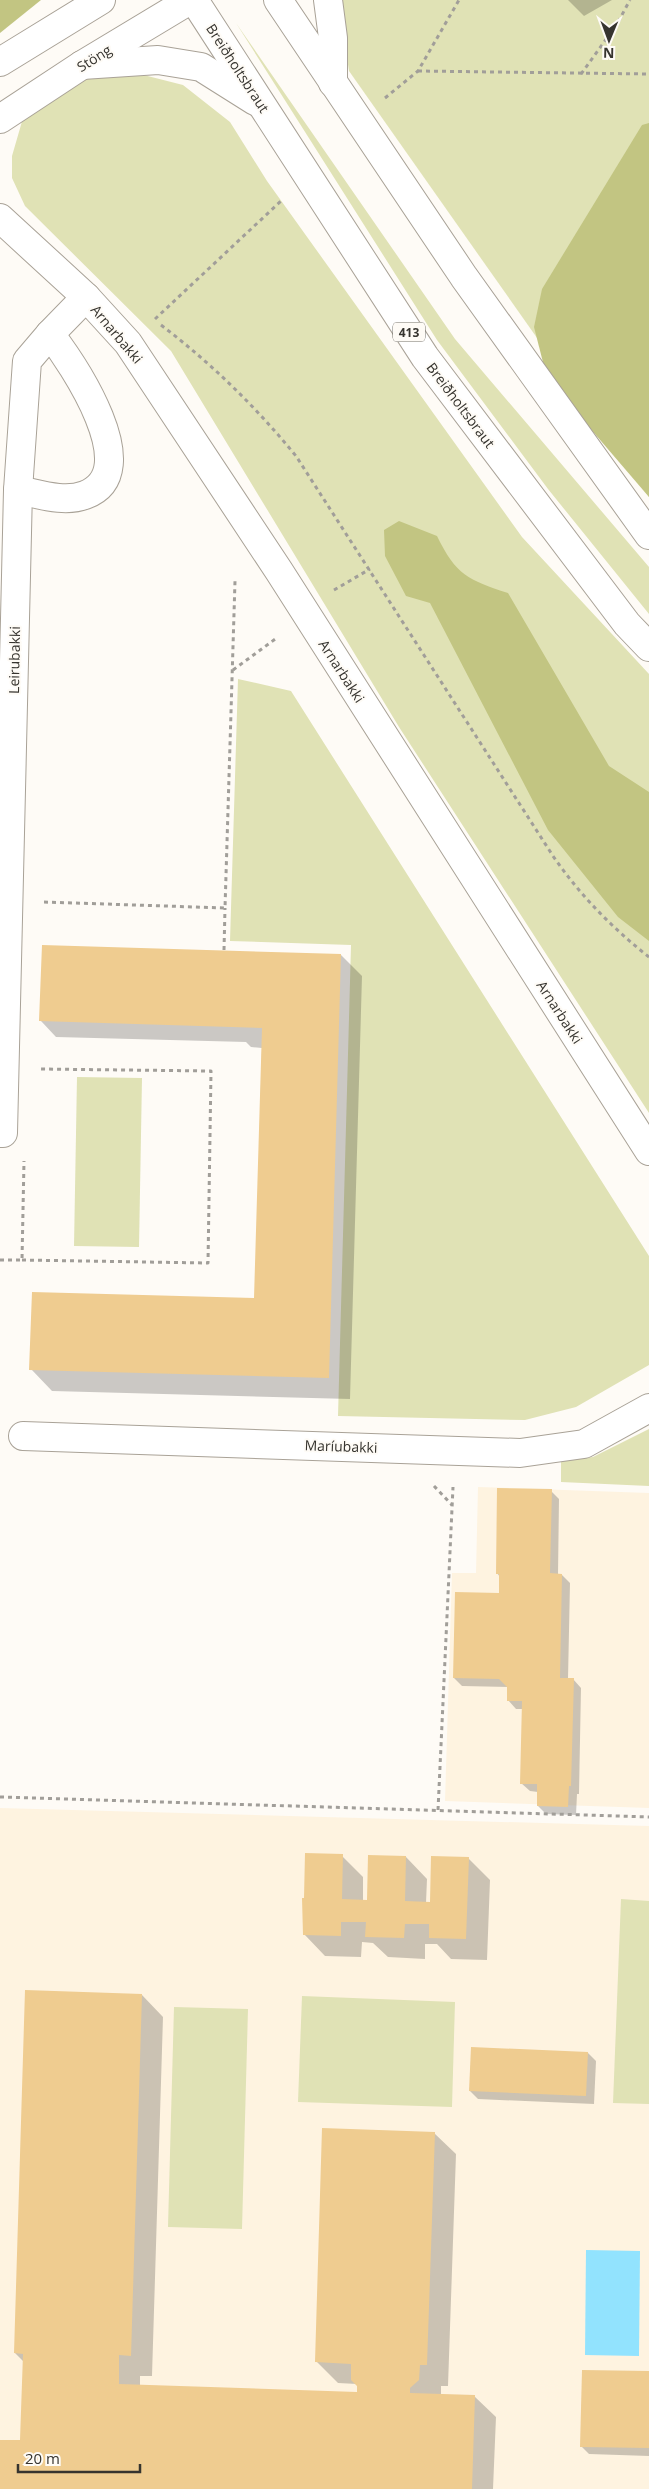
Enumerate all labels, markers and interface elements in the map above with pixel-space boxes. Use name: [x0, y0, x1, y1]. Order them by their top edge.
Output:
north arrow: [584, 15, 634, 65]
street label: Breiðholtsbraut: [202, 20, 274, 116]
street label: Stöng: [73, 40, 115, 76]
text: N: [603, 44, 615, 63]
street label: Arnarbakki: [87, 301, 147, 367]
road number: 413: [393, 322, 425, 342]
street label: Breiðholtsbraut: [423, 358, 499, 452]
street label: Leirubakki: [4, 626, 24, 694]
street label: Arnarbakki: [315, 636, 369, 706]
street label: Arnarbakki: [533, 977, 587, 1047]
street label: Maríubakki: [304, 1435, 378, 1457]
scale bar: [18, 2442, 140, 2474]
text: 20 m: [25, 2448, 60, 2468]

